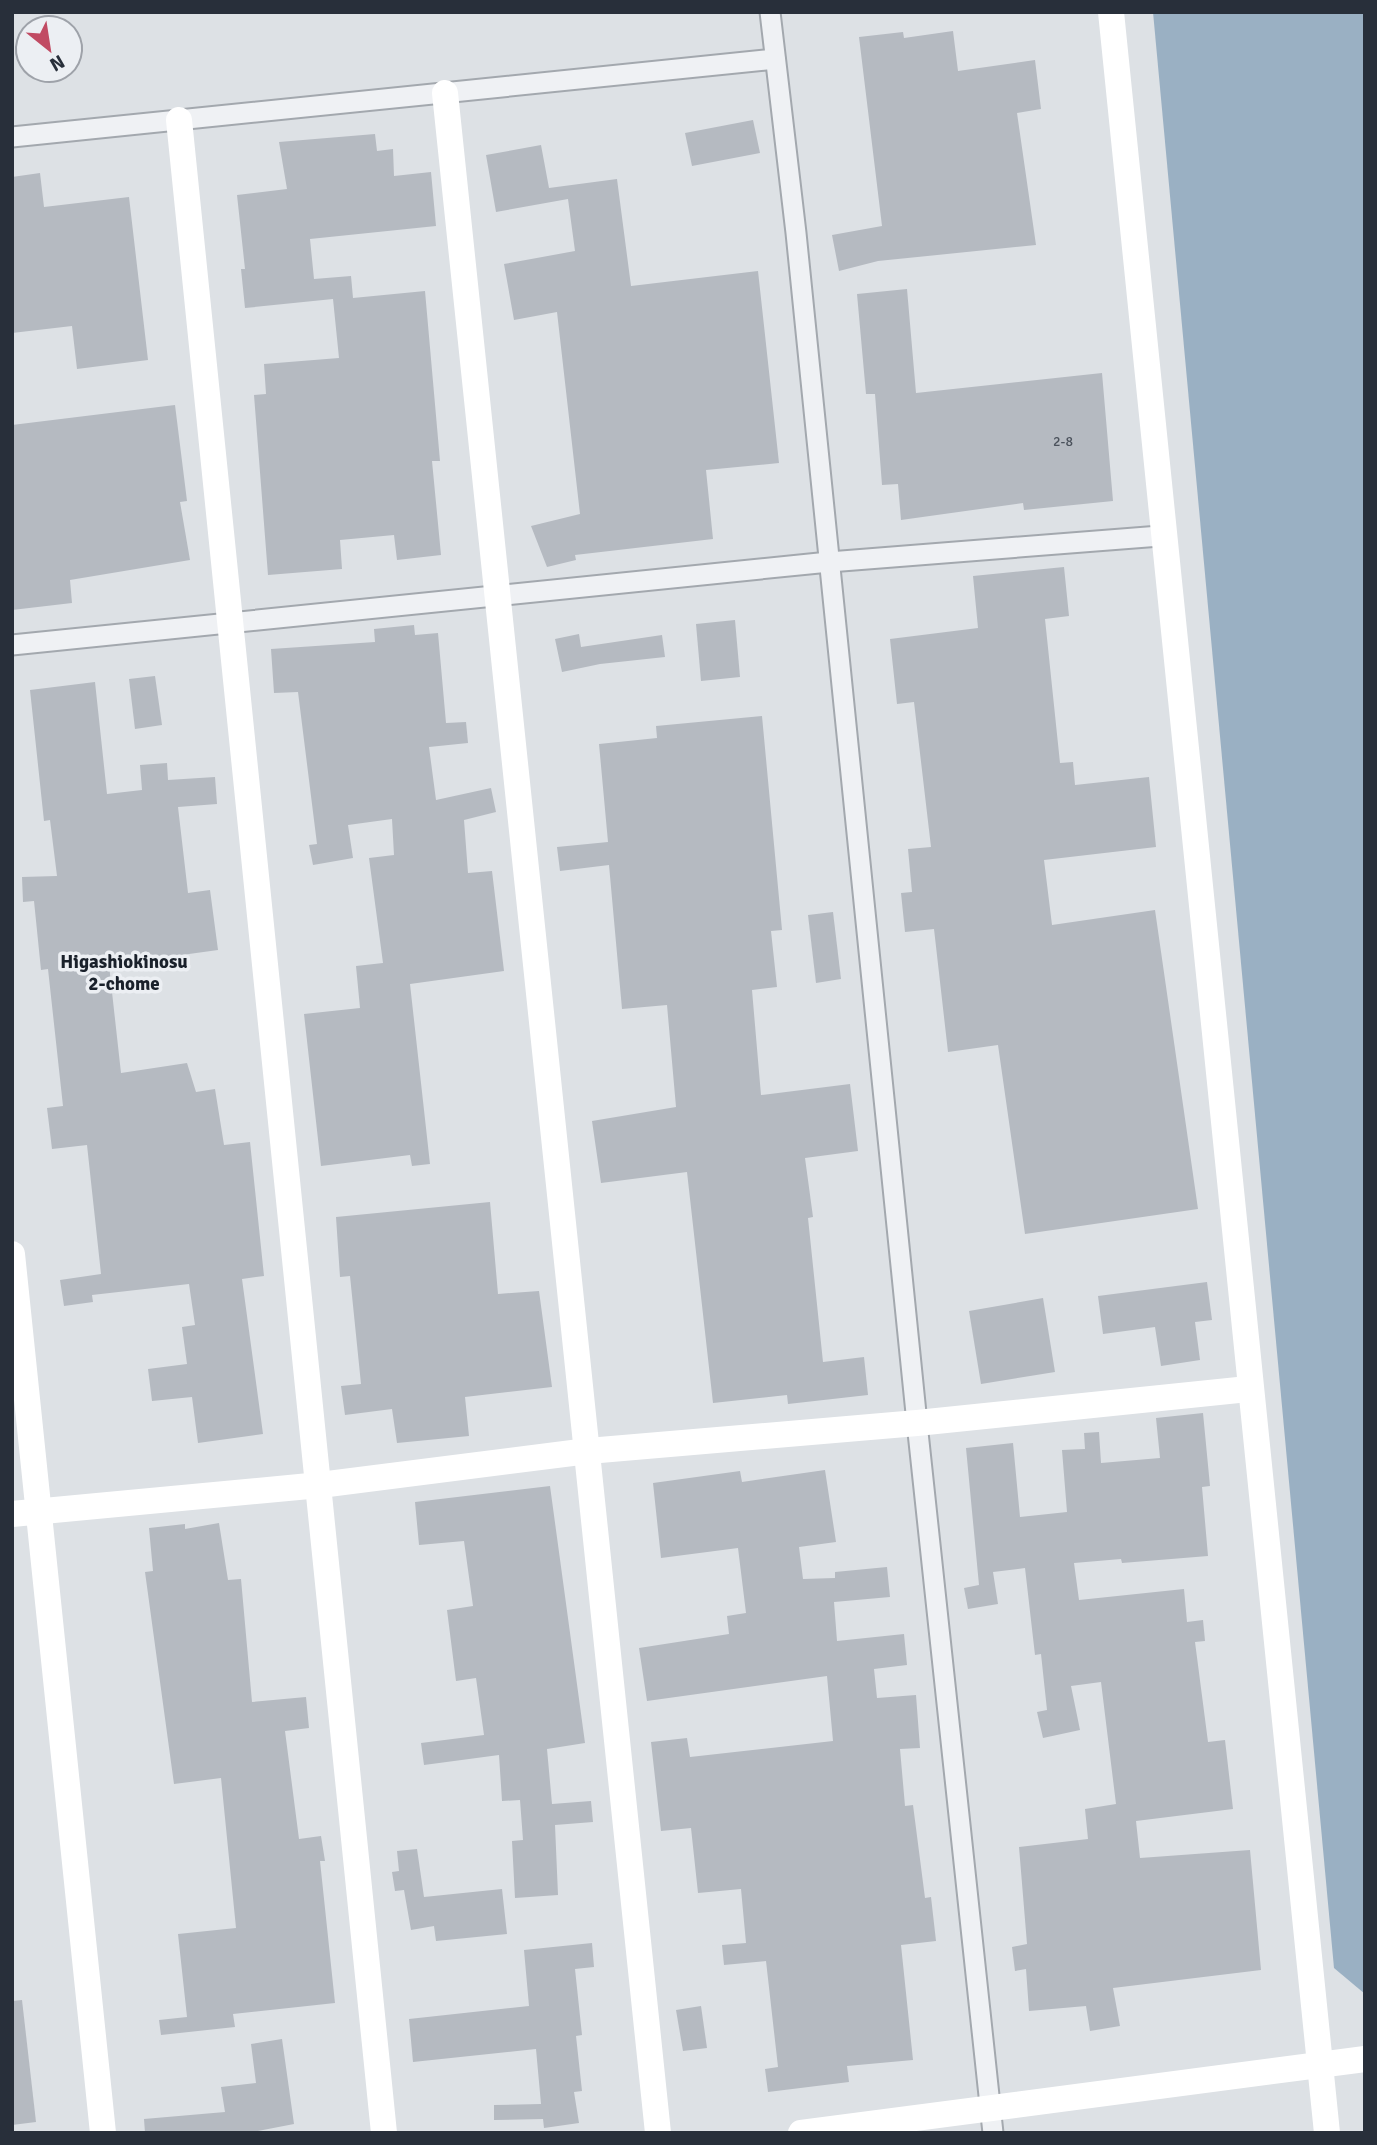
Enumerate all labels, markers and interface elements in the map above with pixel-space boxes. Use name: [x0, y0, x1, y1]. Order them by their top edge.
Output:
north arrow: [14, 14, 84, 84]
text: N: [45, 49, 69, 77]
house number: 2-8: [1053, 433, 1073, 450]
district label: Higashiokinosu 2-chome: [60, 950, 188, 996]

